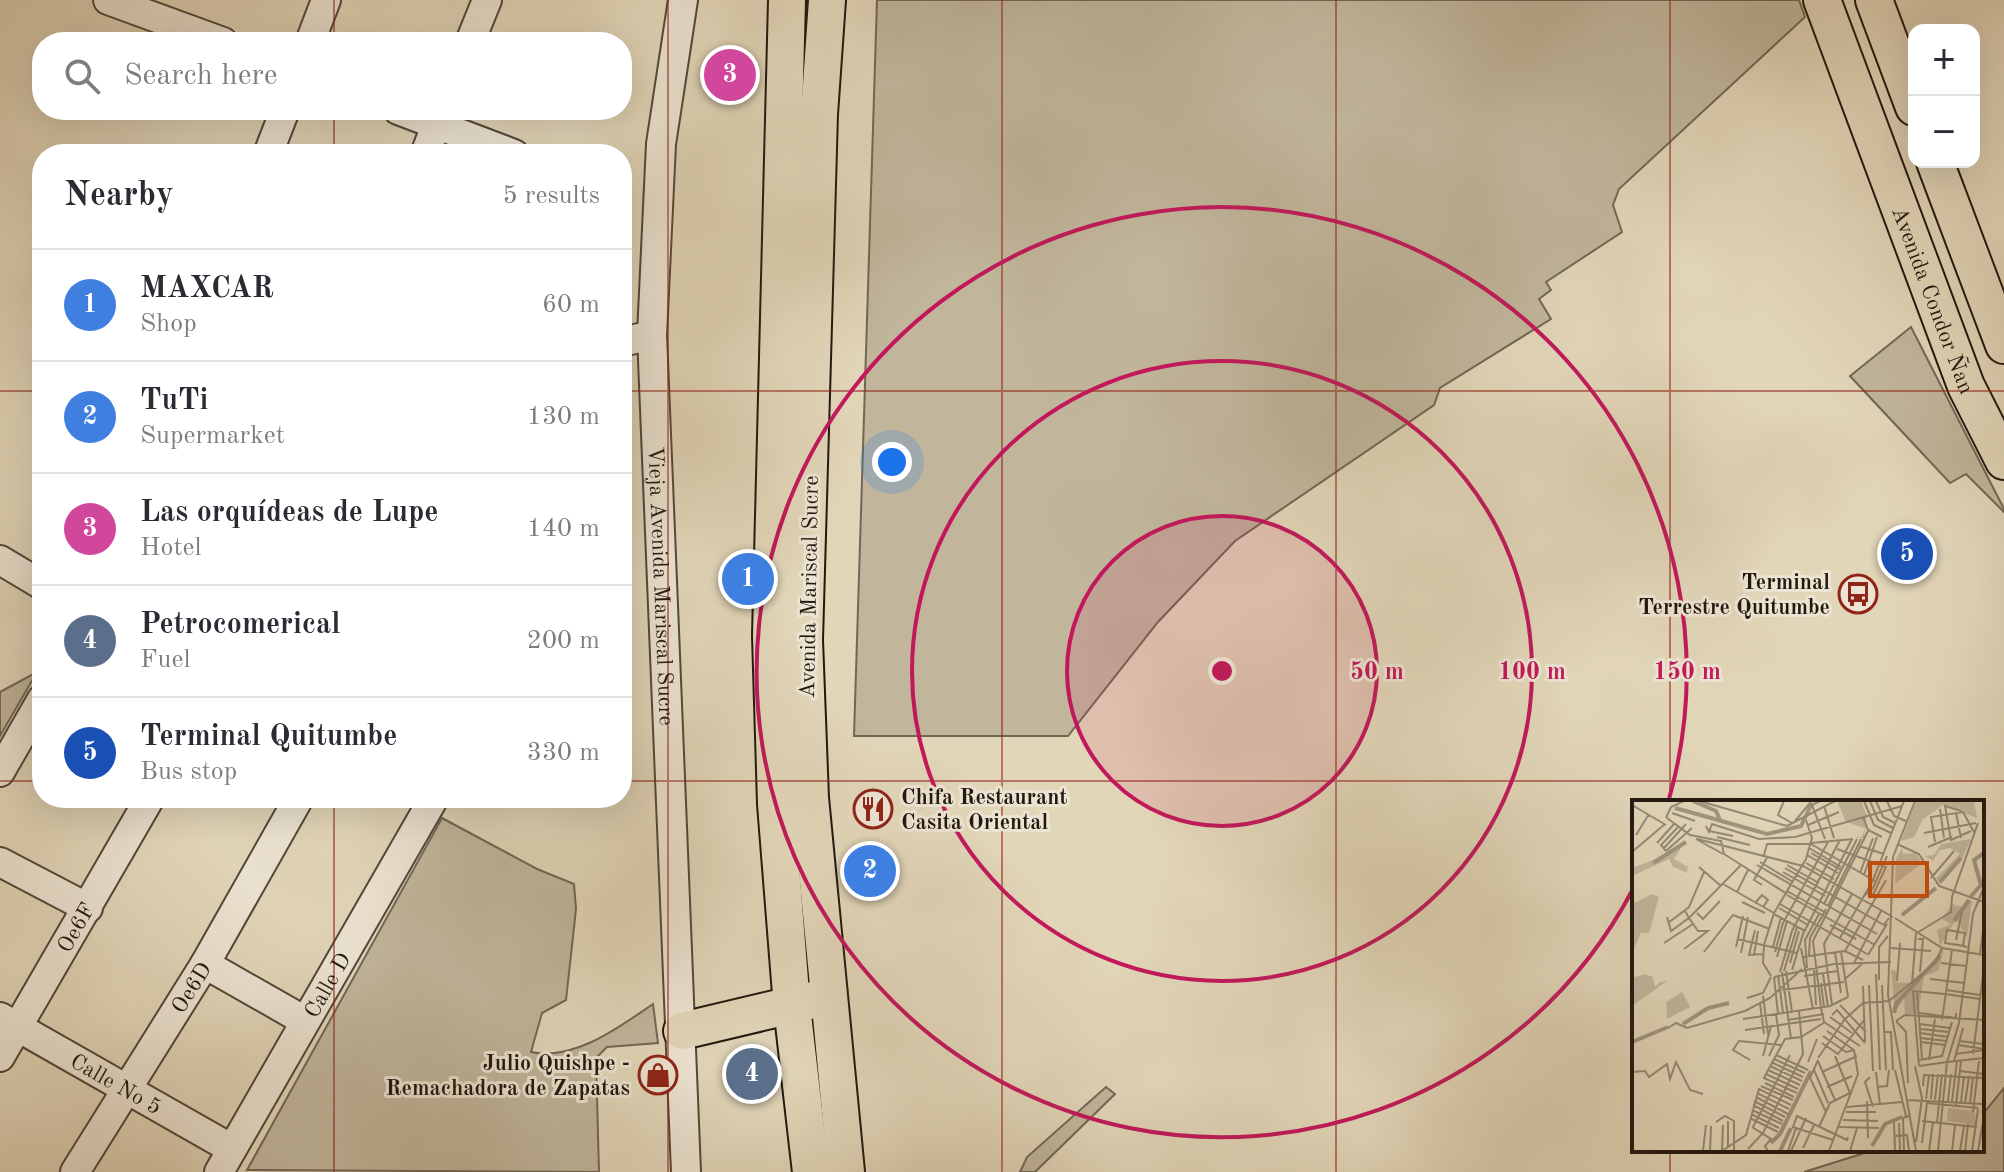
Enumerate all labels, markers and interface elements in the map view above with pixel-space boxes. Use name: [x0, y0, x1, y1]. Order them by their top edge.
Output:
map controls: [1908, 24, 1980, 168]
button: +: [1908, 24, 1980, 96]
search box: [32, 32, 632, 120]
pin: 3: [704, 45, 756, 105]
icon: search: [60, 54, 104, 98]
text: Search here: [124, 61, 278, 91]
button: −: [1908, 96, 1980, 168]
text: Nearby: [64, 179, 174, 213]
text: 5 results: [502, 183, 600, 209]
street label: Avenida Condor Ñan: [1887, 204, 1977, 398]
text: MAXCAR: [140, 274, 274, 304]
text: 1: [82, 292, 98, 318]
text: 60 m: [542, 292, 600, 318]
text: Shop: [140, 311, 197, 337]
text: TuTi: [140, 386, 208, 416]
text: 2: [82, 404, 98, 430]
text: 130 m: [527, 404, 600, 430]
text: Supermarket: [140, 423, 285, 449]
your location: [872, 442, 912, 482]
street label: Vieja Avenida Mariscal Sucre: [644, 446, 677, 726]
street label: Avenida Mariscal Sucre: [797, 475, 823, 699]
text: Las orquídeas de Lupe: [140, 498, 439, 528]
text: 3: [82, 516, 98, 542]
text: 140 m: [527, 516, 600, 542]
pin: 5: [1881, 524, 1933, 584]
text: Hotel: [140, 535, 201, 561]
pin: 1: [722, 549, 774, 609]
place label: Terminal Terrestre Quitumbe: [1638, 572, 1830, 619]
bus stop icon: Terminal Terrestre Quitumbe: [1837, 573, 1879, 615]
text: Petrocomerical: [140, 610, 340, 640]
text: 4: [82, 628, 98, 654]
text: 200 m: [527, 628, 600, 654]
text: Fuel: [140, 647, 190, 673]
centre of rings: [1208, 657, 1236, 685]
text: 50 m: [1350, 660, 1404, 685]
text: 150 m: [1653, 660, 1721, 685]
text: 100 m: [1498, 661, 1566, 685]
text: Terminal Quitumbe: [140, 722, 397, 752]
text: 5: [82, 740, 98, 766]
text: 330 m: [527, 740, 600, 766]
text: Bus stop: [140, 759, 237, 785]
place label: Chifa Restaurant Casita Oriental: [901, 787, 1068, 834]
restaurant icon: Chifa Restaurant Casita Oriental: [852, 788, 894, 830]
inset map: [1632, 800, 1984, 1152]
pin: 2: [844, 841, 896, 901]
street label: Oe6F: [54, 900, 100, 957]
street label: Calle D: [301, 949, 356, 1022]
street label: Oe6D: [168, 959, 216, 1018]
pin: 4: [726, 1044, 778, 1104]
street label: Calle No 5: [66, 1051, 165, 1119]
place label: Julio Quishpe - Remachadora de Zapatas: [385, 1053, 630, 1100]
shop icon: Julio Quishpe - Remachadora de Zapatas: [637, 1054, 679, 1096]

